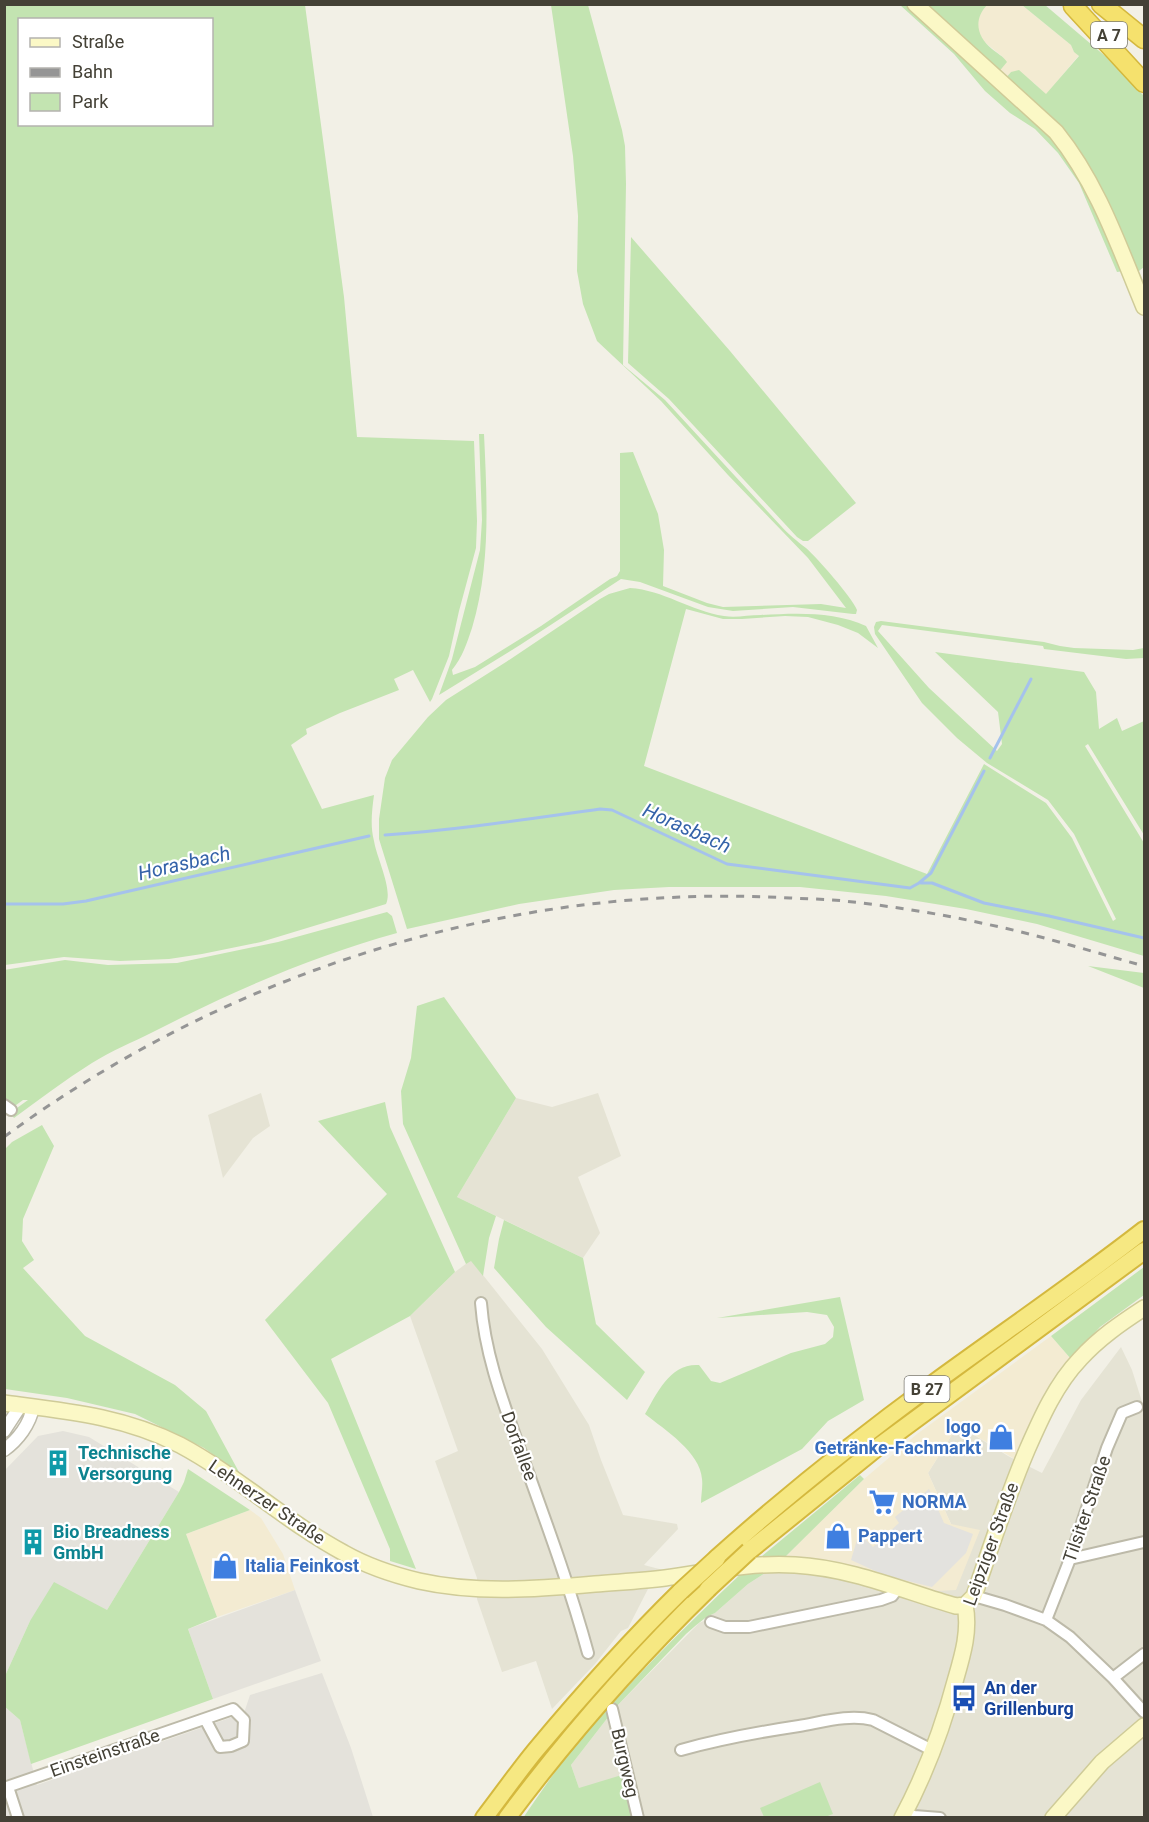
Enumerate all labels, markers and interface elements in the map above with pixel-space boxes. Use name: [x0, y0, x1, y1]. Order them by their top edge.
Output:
legend: [18, 18, 213, 126]
road number: A 7: [1091, 22, 1127, 48]
text: Straße: [72, 31, 124, 52]
text: Bahn: [72, 61, 113, 82]
text: Park: [72, 91, 109, 112]
water label: Horasbach: [639, 798, 735, 858]
water label: Horasbach: [136, 841, 232, 885]
road number: B 27: [904, 1376, 950, 1402]
street label: Dorfallee: [497, 1408, 542, 1483]
place label: logo Getränke-Fachmarkt: [814, 1416, 981, 1458]
shop icon: logo Getränke-Fachmarkt: [986, 1422, 1016, 1452]
place label: Technische Versorgung: [78, 1442, 172, 1484]
building icon: Technische Versorgung: [43, 1448, 73, 1478]
street label: Tilsiter Straße: [1058, 1453, 1115, 1565]
street label: Lehnerzer Straße: [205, 1455, 330, 1548]
street label: Leipziger Straße: [959, 1479, 1023, 1608]
supermarket icon: NORMA: [867, 1487, 897, 1517]
place label: NORMA: [902, 1491, 968, 1512]
place label: Bio Breadness GmbH: [53, 1521, 170, 1563]
shop icon: Pappert: [823, 1521, 853, 1551]
place label: Pappert: [858, 1525, 922, 1546]
building icon: Bio Breadness GmbH: [18, 1527, 48, 1557]
shop icon: Italia Feinkost: [210, 1551, 240, 1581]
place label: Italia Feinkost: [245, 1555, 359, 1576]
place label: An der Grillenburg: [984, 1677, 1074, 1719]
bus stop icon: An der Grillenburg: [949, 1683, 979, 1713]
street label: Einsteinstraße: [47, 1724, 162, 1781]
street label: Burgweg: [607, 1726, 644, 1800]

